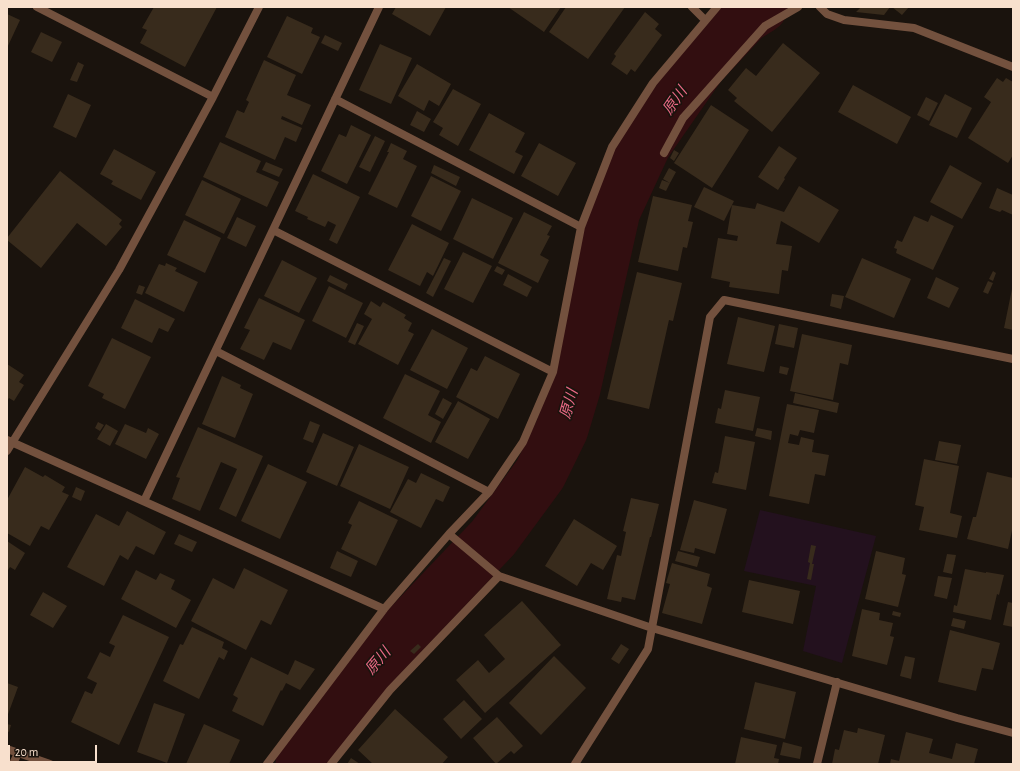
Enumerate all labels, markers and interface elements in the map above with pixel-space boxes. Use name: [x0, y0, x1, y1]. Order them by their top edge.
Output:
water label: 原川: [659, 84, 691, 118]
water label: 原川: [556, 387, 582, 421]
water label: 原川: [361, 644, 395, 678]
scale bar: [10, 737, 99, 763]
text: 20 m: [15, 746, 38, 758]

